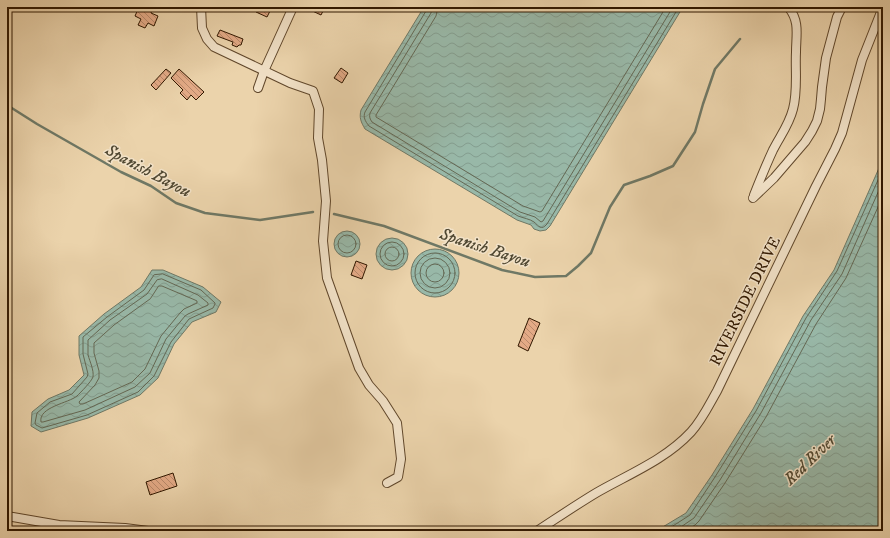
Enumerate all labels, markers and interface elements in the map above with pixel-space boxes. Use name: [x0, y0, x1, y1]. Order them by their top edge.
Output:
water label: Spanish Bayou: [100, 139, 195, 203]
water label: Spanish Bayou: [436, 223, 533, 273]
street label: RIVERSIDE DRIVE: [705, 233, 785, 369]
water label: Red River: [778, 428, 842, 491]

